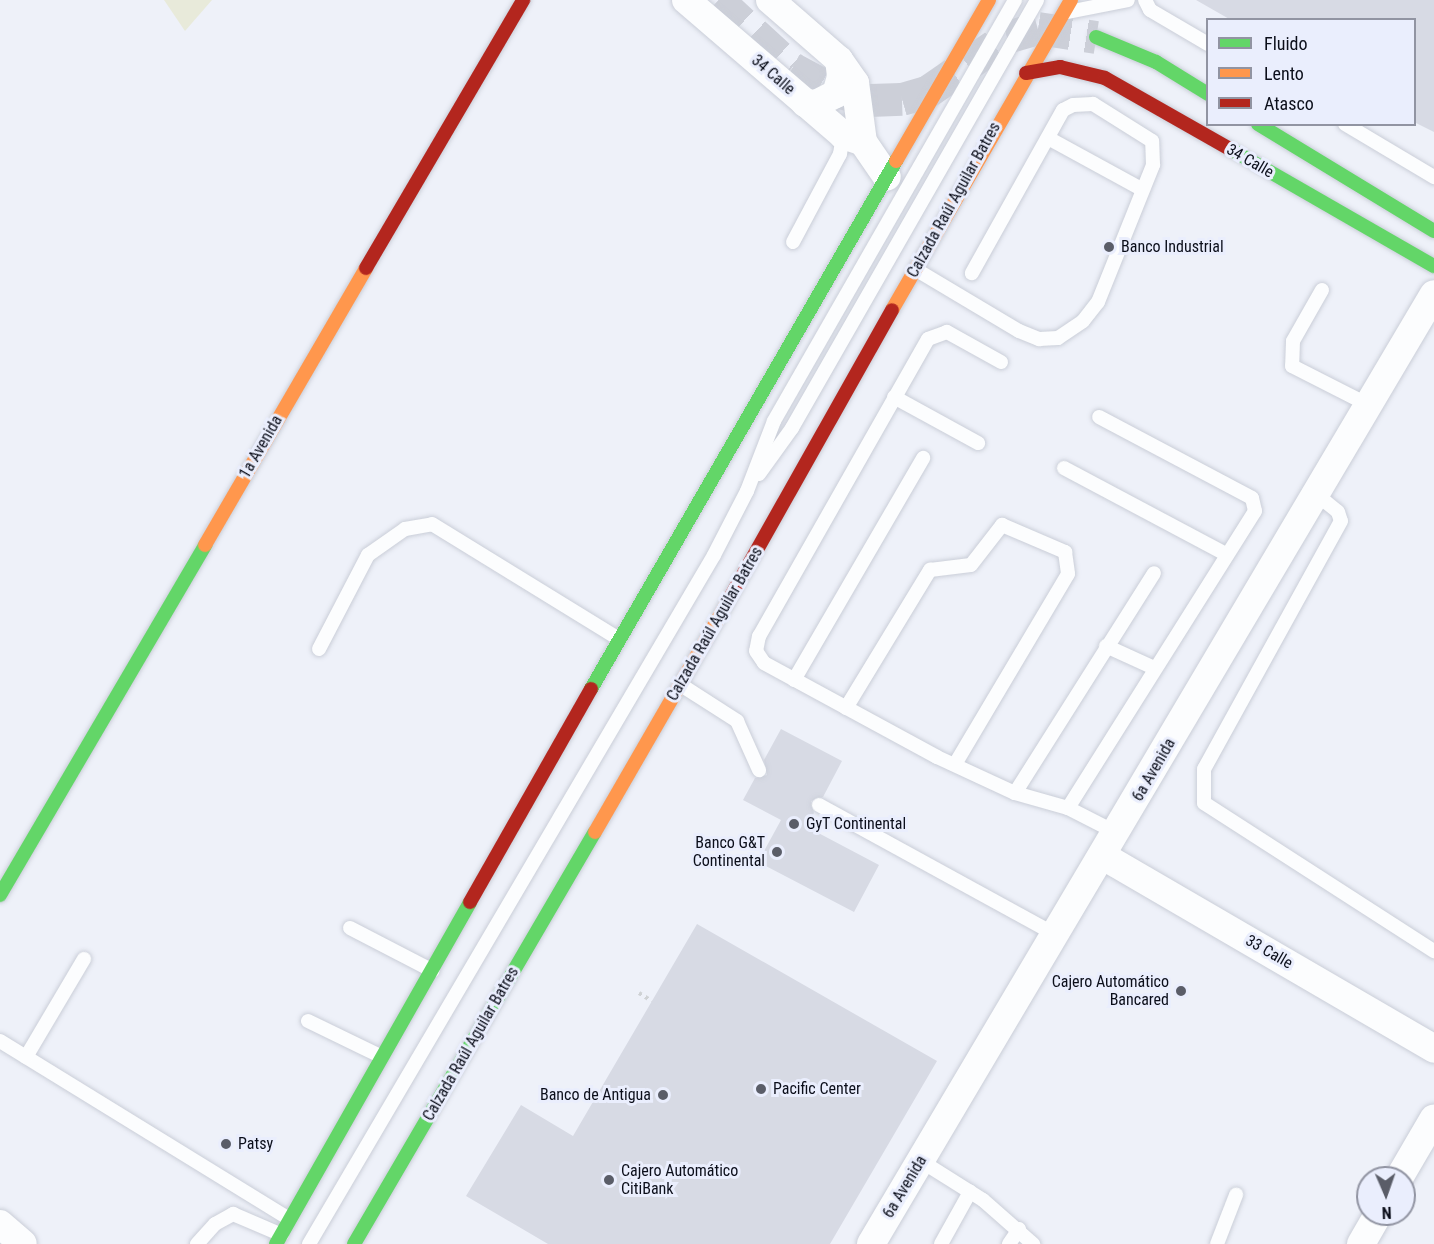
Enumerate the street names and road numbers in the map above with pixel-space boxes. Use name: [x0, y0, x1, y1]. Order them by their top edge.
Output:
street label: 34 Calle: [747, 51, 799, 99]
street label: Calzada Raúl Aguilar Batres: [903, 119, 1005, 281]
street label: 34 Calle: [1223, 140, 1277, 182]
street label: 1a Avenida: [235, 412, 287, 482]
street label: Calzada Raúl Aguilar Batres: [663, 544, 767, 704]
street label: 6a Avenida: [1128, 735, 1180, 805]
street label: 33 Calle: [1242, 931, 1296, 973]
street label: Calzada Raúl Aguilar Batres: [419, 964, 523, 1124]
street label: 6a Avenida: [879, 1152, 931, 1222]

